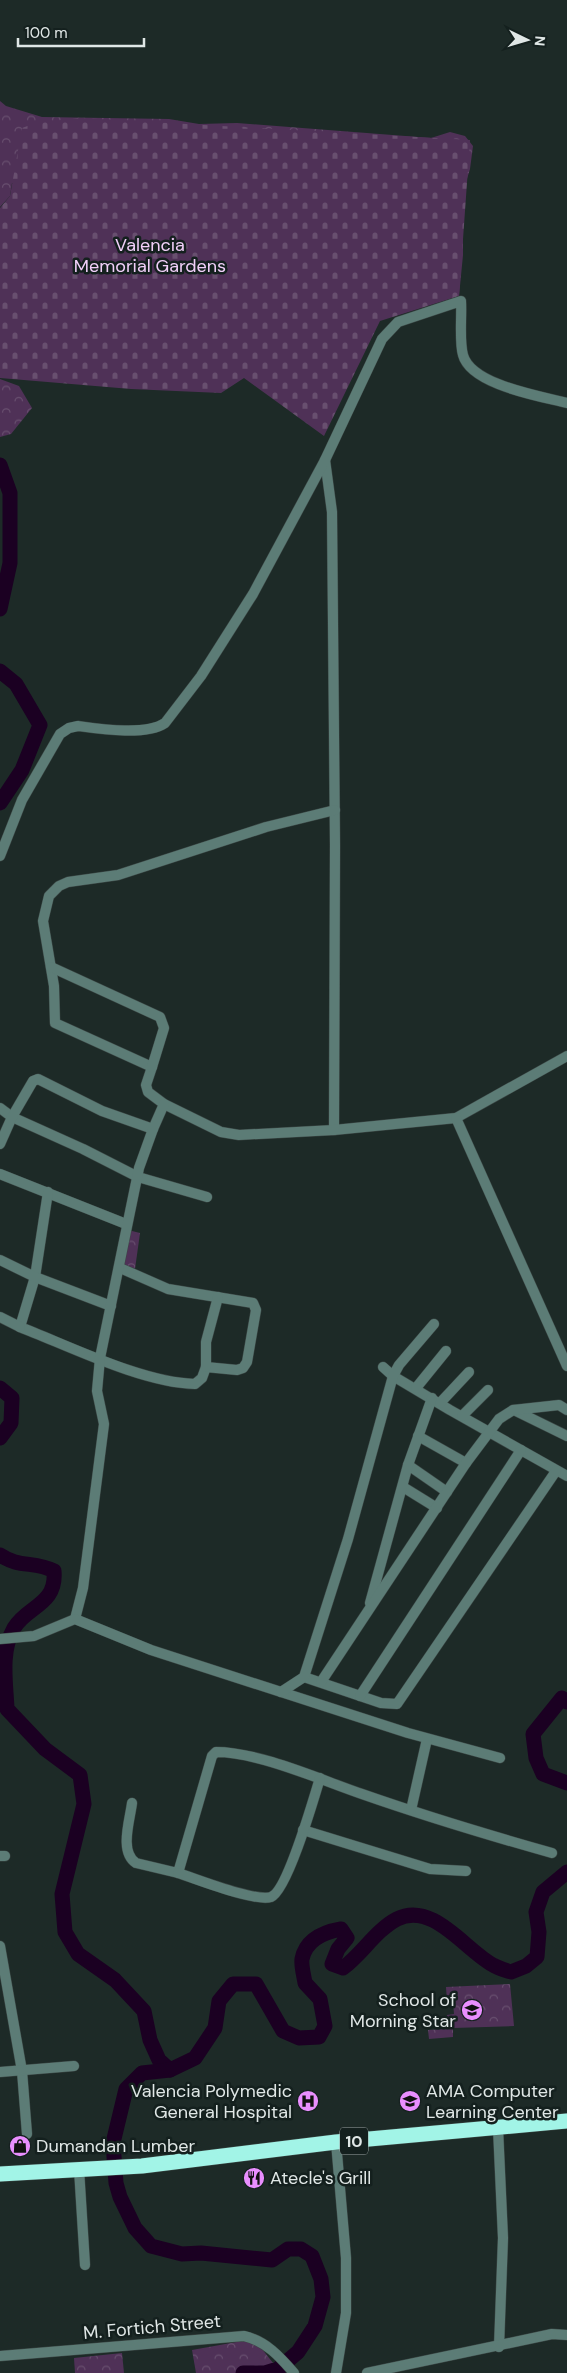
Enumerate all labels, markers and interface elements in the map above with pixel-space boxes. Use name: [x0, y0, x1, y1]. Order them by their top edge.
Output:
scale bar: [18, 15, 144, 47]
north arrow: [502, 15, 552, 65]
text: 100 m: [25, 23, 68, 43]
text: N: [531, 35, 549, 47]
park label: Valencia Memorial Gardens: [74, 233, 226, 278]
place label: School of Morning Star: [350, 1988, 456, 2033]
school or university icon: School of Morning Star: [460, 1998, 484, 2022]
place label: Valencia Polymedic General Hospital: [131, 2079, 292, 2124]
place label: AMA Computer Learning Center: [426, 2079, 559, 2124]
hospital icon: Valencia Polymedic General Hospital: [296, 2089, 320, 2113]
school or university icon: AMA Computer Learning Center: [398, 2089, 422, 2113]
road number: 10: [340, 2128, 368, 2154]
shop icon: Dumandan Lumber: [8, 2134, 32, 2158]
place label: Dumandan Lumber: [36, 2134, 195, 2158]
restaurant icon: Atecle's Grill: [242, 2166, 266, 2190]
place label: Atecle's Grill: [270, 2166, 371, 2190]
street label: M. Fortich Street: [82, 2309, 222, 2345]

